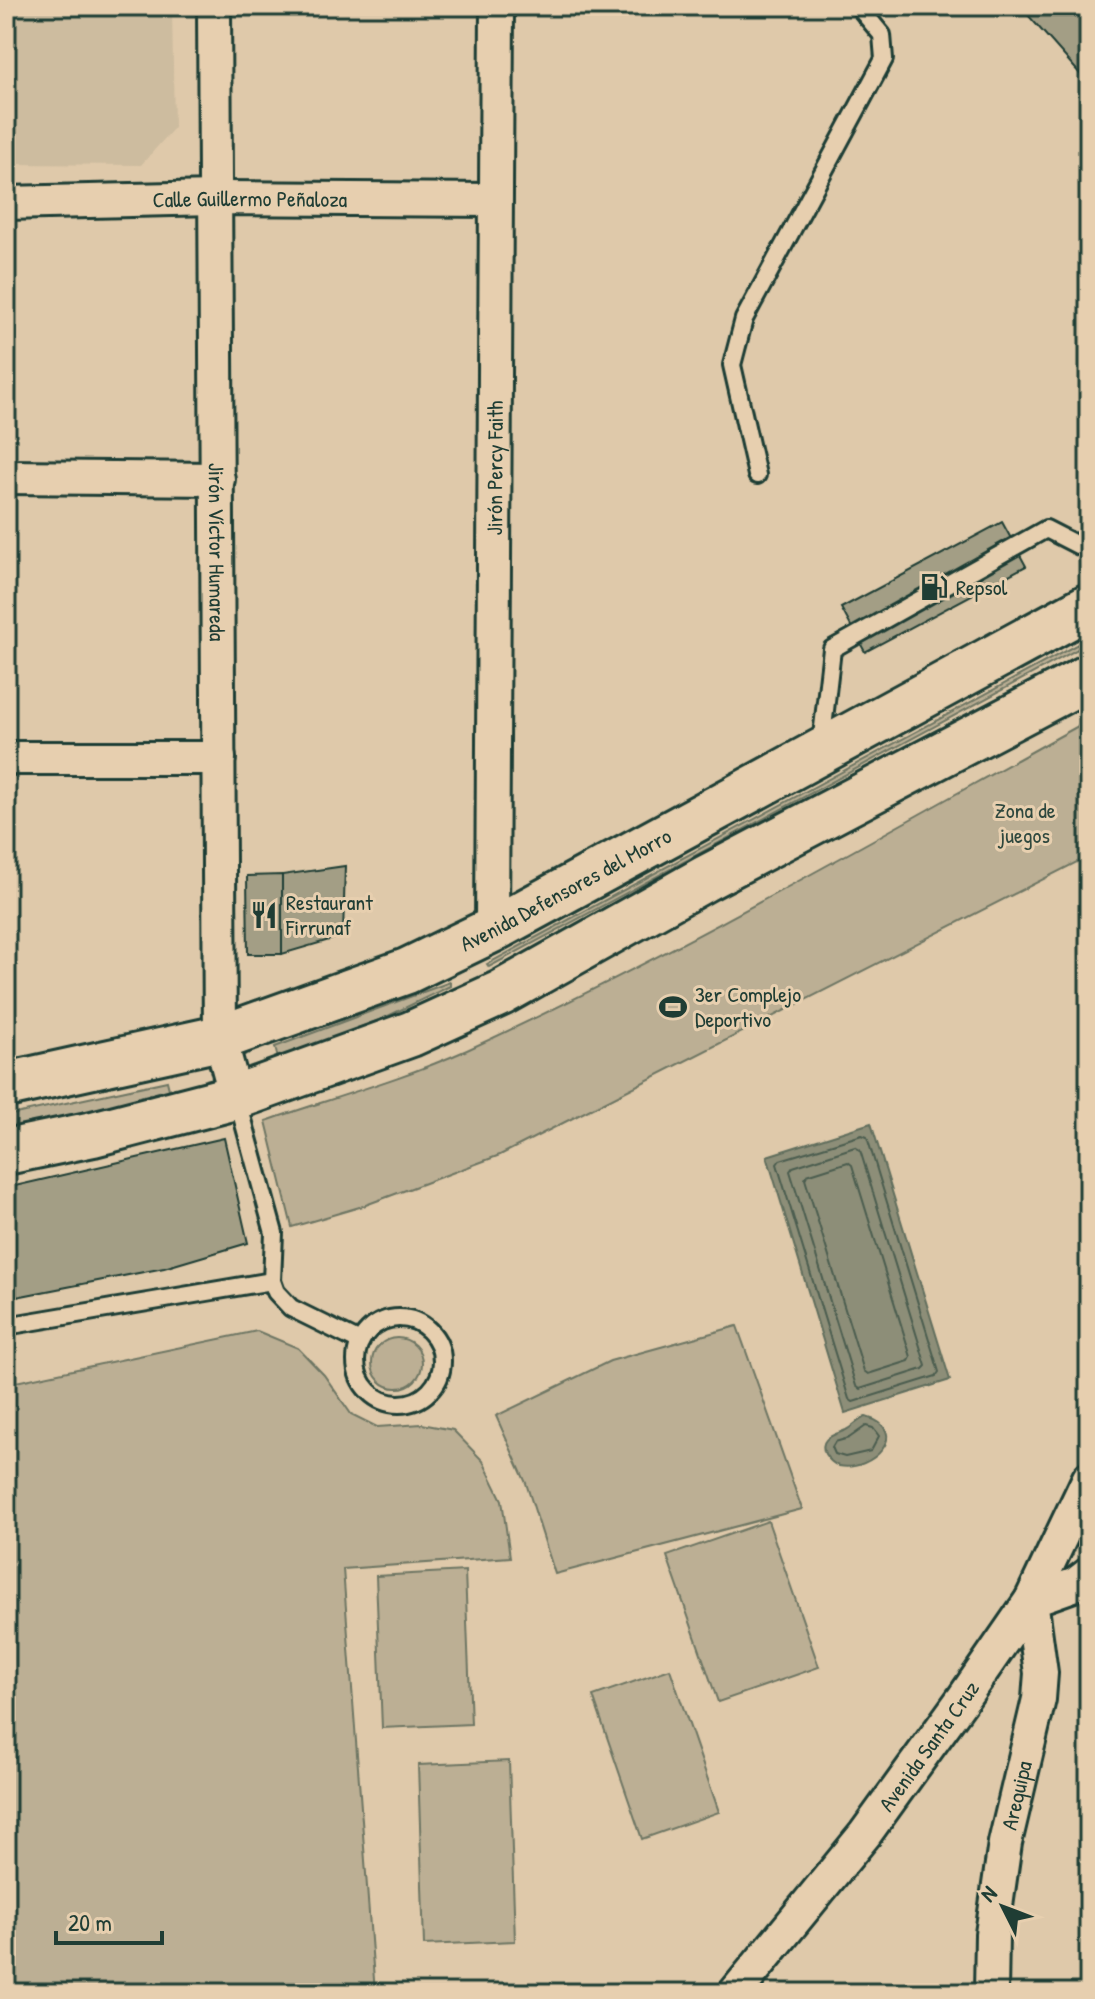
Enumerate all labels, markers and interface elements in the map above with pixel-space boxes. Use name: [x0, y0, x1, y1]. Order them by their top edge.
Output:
street label: Calle Guillermo Peñaloza: [152, 183, 348, 214]
street label: Jirón Percy Faith: [479, 400, 510, 536]
street label: Jirón Víctor Humareda: [202, 463, 233, 642]
fuel station icon: Repsol: [919, 572, 949, 602]
place label: Repsol: [956, 572, 1007, 602]
park label: Zona de juegos: [995, 795, 1056, 850]
street label: Avenida Defensores del Morro: [455, 821, 677, 958]
place label: Restaurant Firrunaf: [285, 887, 373, 942]
restaurant icon: Restaurant Firrunaf: [249, 900, 279, 930]
place label: 3er Complejo Deportivo: [695, 979, 801, 1034]
sports icon: 3er Complejo Deportivo: [658, 992, 688, 1022]
street label: Avenida Santa Cruz: [871, 1675, 986, 1817]
street label: Arequipa: [994, 1757, 1039, 1833]
north arrow: [963, 1867, 1043, 1947]
text: N: [973, 1879, 1003, 1908]
scale bar: [56, 1895, 162, 1945]
text: 20 m: [68, 1906, 112, 1938]

